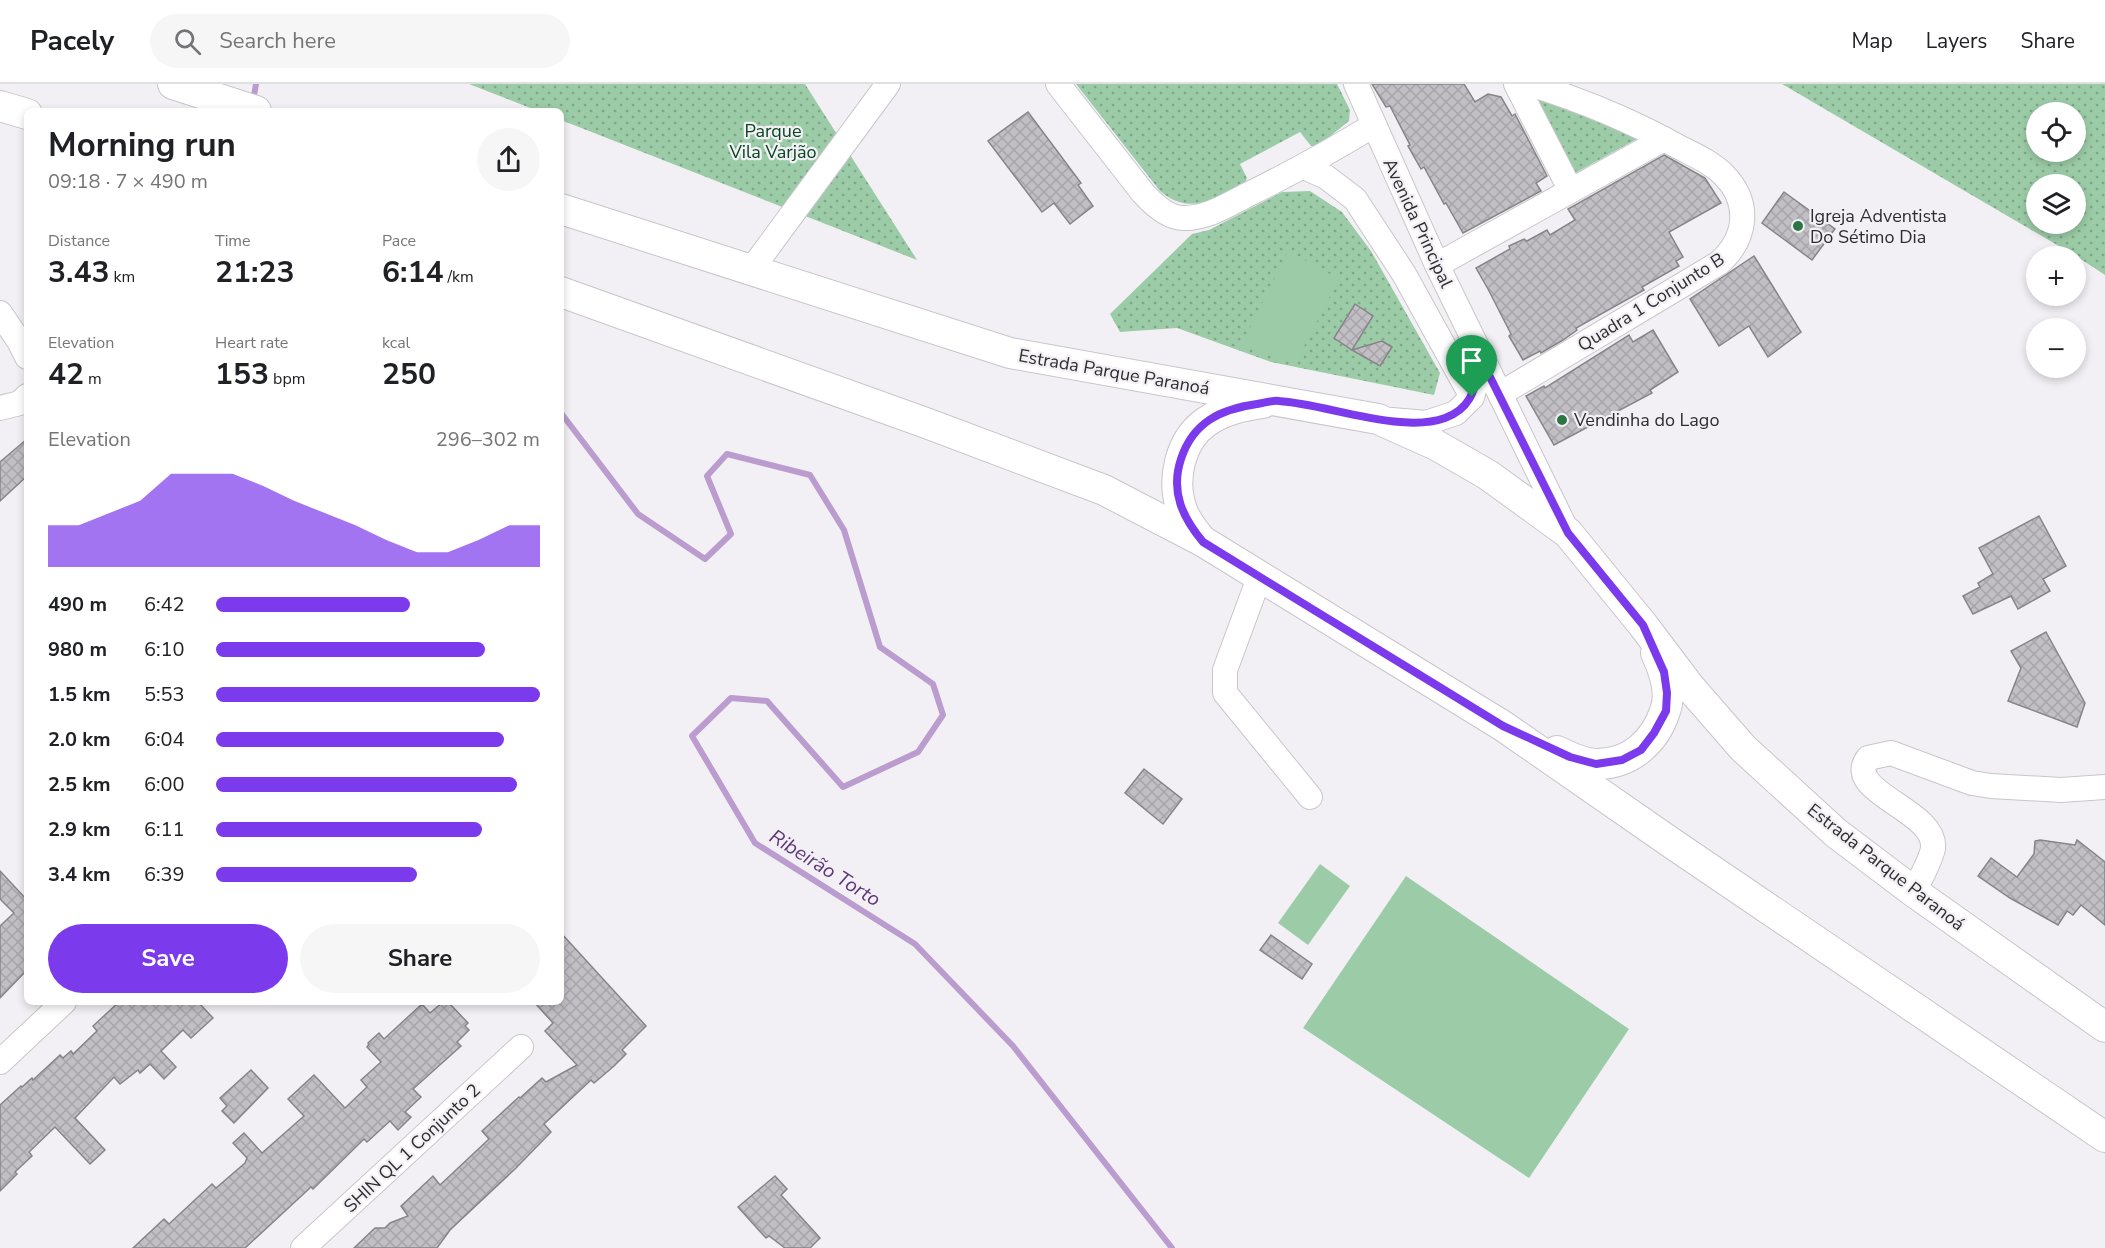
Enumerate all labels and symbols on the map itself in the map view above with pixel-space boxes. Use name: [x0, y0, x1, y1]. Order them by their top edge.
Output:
park label: Parque Vila Varjão: [728, 119, 817, 164]
street label: Avenida Principal: [1377, 154, 1459, 292]
place label: Igreja Adventista Do Sétimo Dia: [1810, 204, 1947, 249]
marker: Igreja Adventista Do Sétimo Dia: [1791, 219, 1805, 233]
street label: Quadra 1 Conjunto B: [1573, 247, 1729, 357]
pin: [1446, 335, 1497, 397]
street label: Estrada Parque Paranoá: [1017, 343, 1211, 401]
place label: Vendinha do Lago: [1573, 408, 1719, 432]
marker: Vendinha do Lago: [1555, 413, 1569, 427]
street label: Estrada Parque Paranoá: [1802, 798, 1970, 936]
water label: Ribeirão Torto: [764, 823, 886, 913]
street label: SHIN QL 1 Conjunto 2: [338, 1078, 486, 1218]

